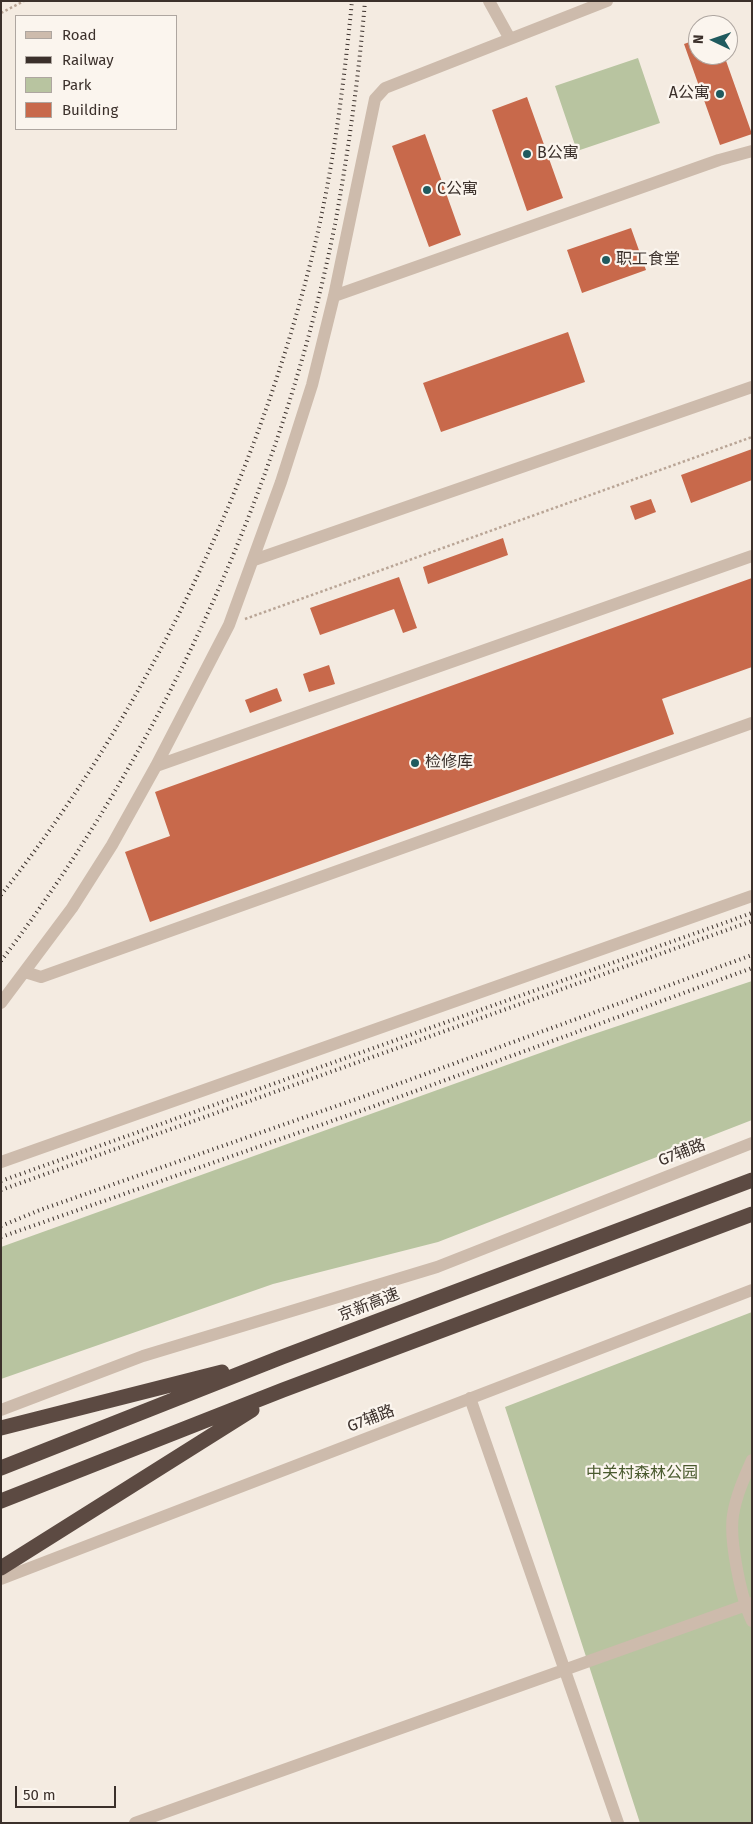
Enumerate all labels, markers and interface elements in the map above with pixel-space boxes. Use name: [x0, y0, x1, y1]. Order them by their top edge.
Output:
legend: [15, 15, 178, 130]
north arrow: [688, 15, 738, 65]
text: Road: [62, 26, 97, 44]
text: N: [690, 34, 707, 44]
text: Railway: [62, 51, 114, 69]
text: Park: [62, 76, 92, 94]
place label: A公寓: [669, 84, 710, 104]
marker: A公寓: [714, 88, 726, 100]
text: Building: [62, 101, 118, 119]
place label: B公寓: [537, 144, 579, 164]
marker: B公寓: [521, 148, 533, 160]
place label: C公寓: [437, 180, 478, 200]
marker: C公寓: [421, 184, 433, 196]
place label: 职工食堂: [616, 250, 680, 270]
marker: 职工食堂: [600, 254, 612, 266]
place label: 检修库: [425, 753, 473, 773]
marker: 检修库: [409, 757, 421, 769]
street label: G7辅路: [656, 1135, 708, 1171]
street label: 京新高速: [336, 1285, 402, 1325]
street label: G7辅路: [345, 1401, 397, 1437]
park label: 中关村森林公园: [586, 1464, 698, 1484]
scale bar: [18, 1776, 119, 1808]
text: 50 m: [23, 1786, 56, 1804]

